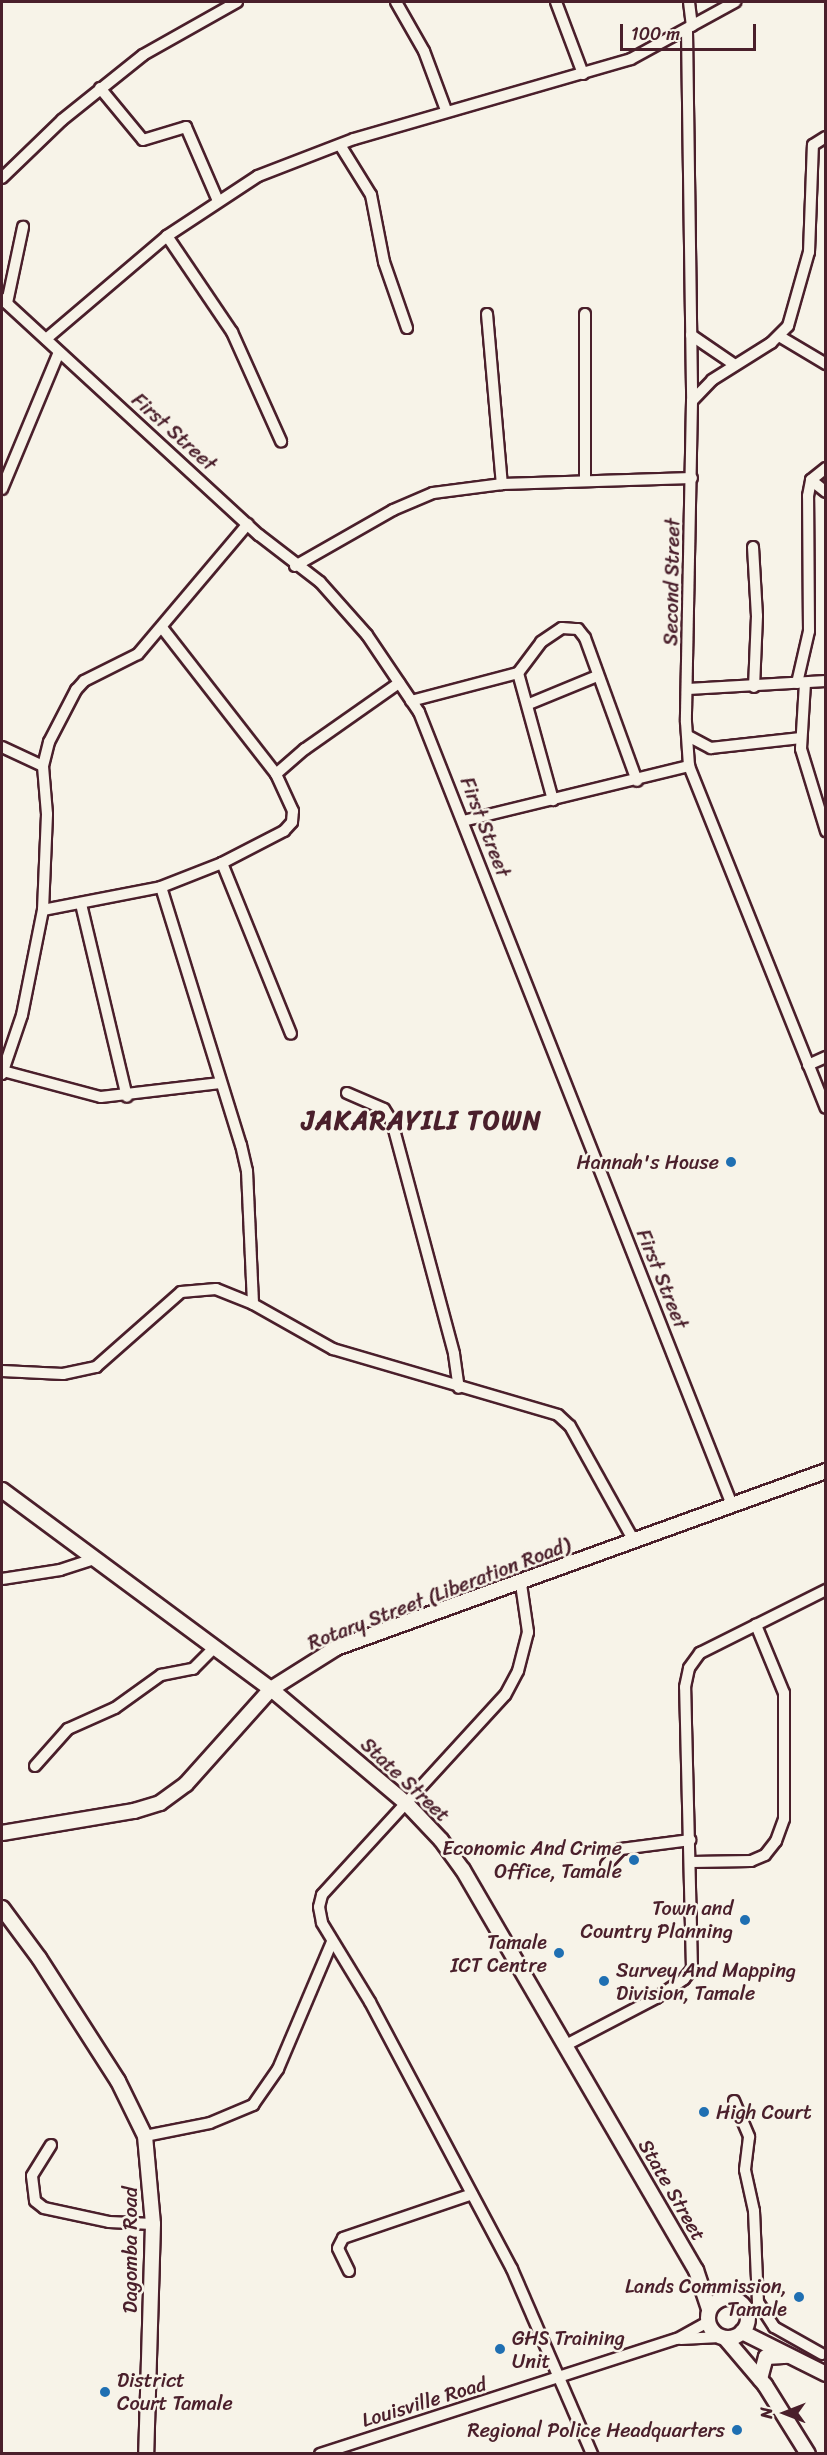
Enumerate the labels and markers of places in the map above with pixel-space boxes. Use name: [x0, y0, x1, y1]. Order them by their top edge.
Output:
place label: Hannah's House: [577, 1150, 719, 1174]
marker: Hannah's House: [724, 1155, 738, 1169]
place label: Economic And Crime Office, Tamale: [442, 1836, 622, 1883]
marker: Economic And Crime Office, Tamale: [627, 1853, 641, 1867]
place label: Town and Country Planning: [580, 1896, 733, 1943]
marker: Town and Country Planning: [738, 1913, 752, 1927]
place label: Tamale ICT Centre: [450, 1930, 547, 1977]
marker: Tamale ICT Centre: [552, 1946, 566, 1960]
place label: Survey And Mapping Division, Tamale: [616, 1958, 796, 2005]
marker: Survey And Mapping Division, Tamale: [597, 1974, 611, 1988]
place label: High Court: [716, 2100, 812, 2124]
marker: High Court: [697, 2105, 711, 2119]
place label: Lands Commission, Tamale: [625, 2274, 787, 2321]
marker: Lands Commission, Tamale: [792, 2290, 806, 2304]
place label: GHS Training Unit: [512, 2326, 625, 2373]
marker: GHS Training Unit: [493, 2342, 507, 2356]
place label: District Court Tamale: [117, 2368, 233, 2415]
marker: District Court Tamale: [98, 2385, 112, 2399]
place label: Regional Police Headquarters: [468, 2418, 725, 2442]
marker: Regional Police Headquarters: [730, 2423, 744, 2437]

